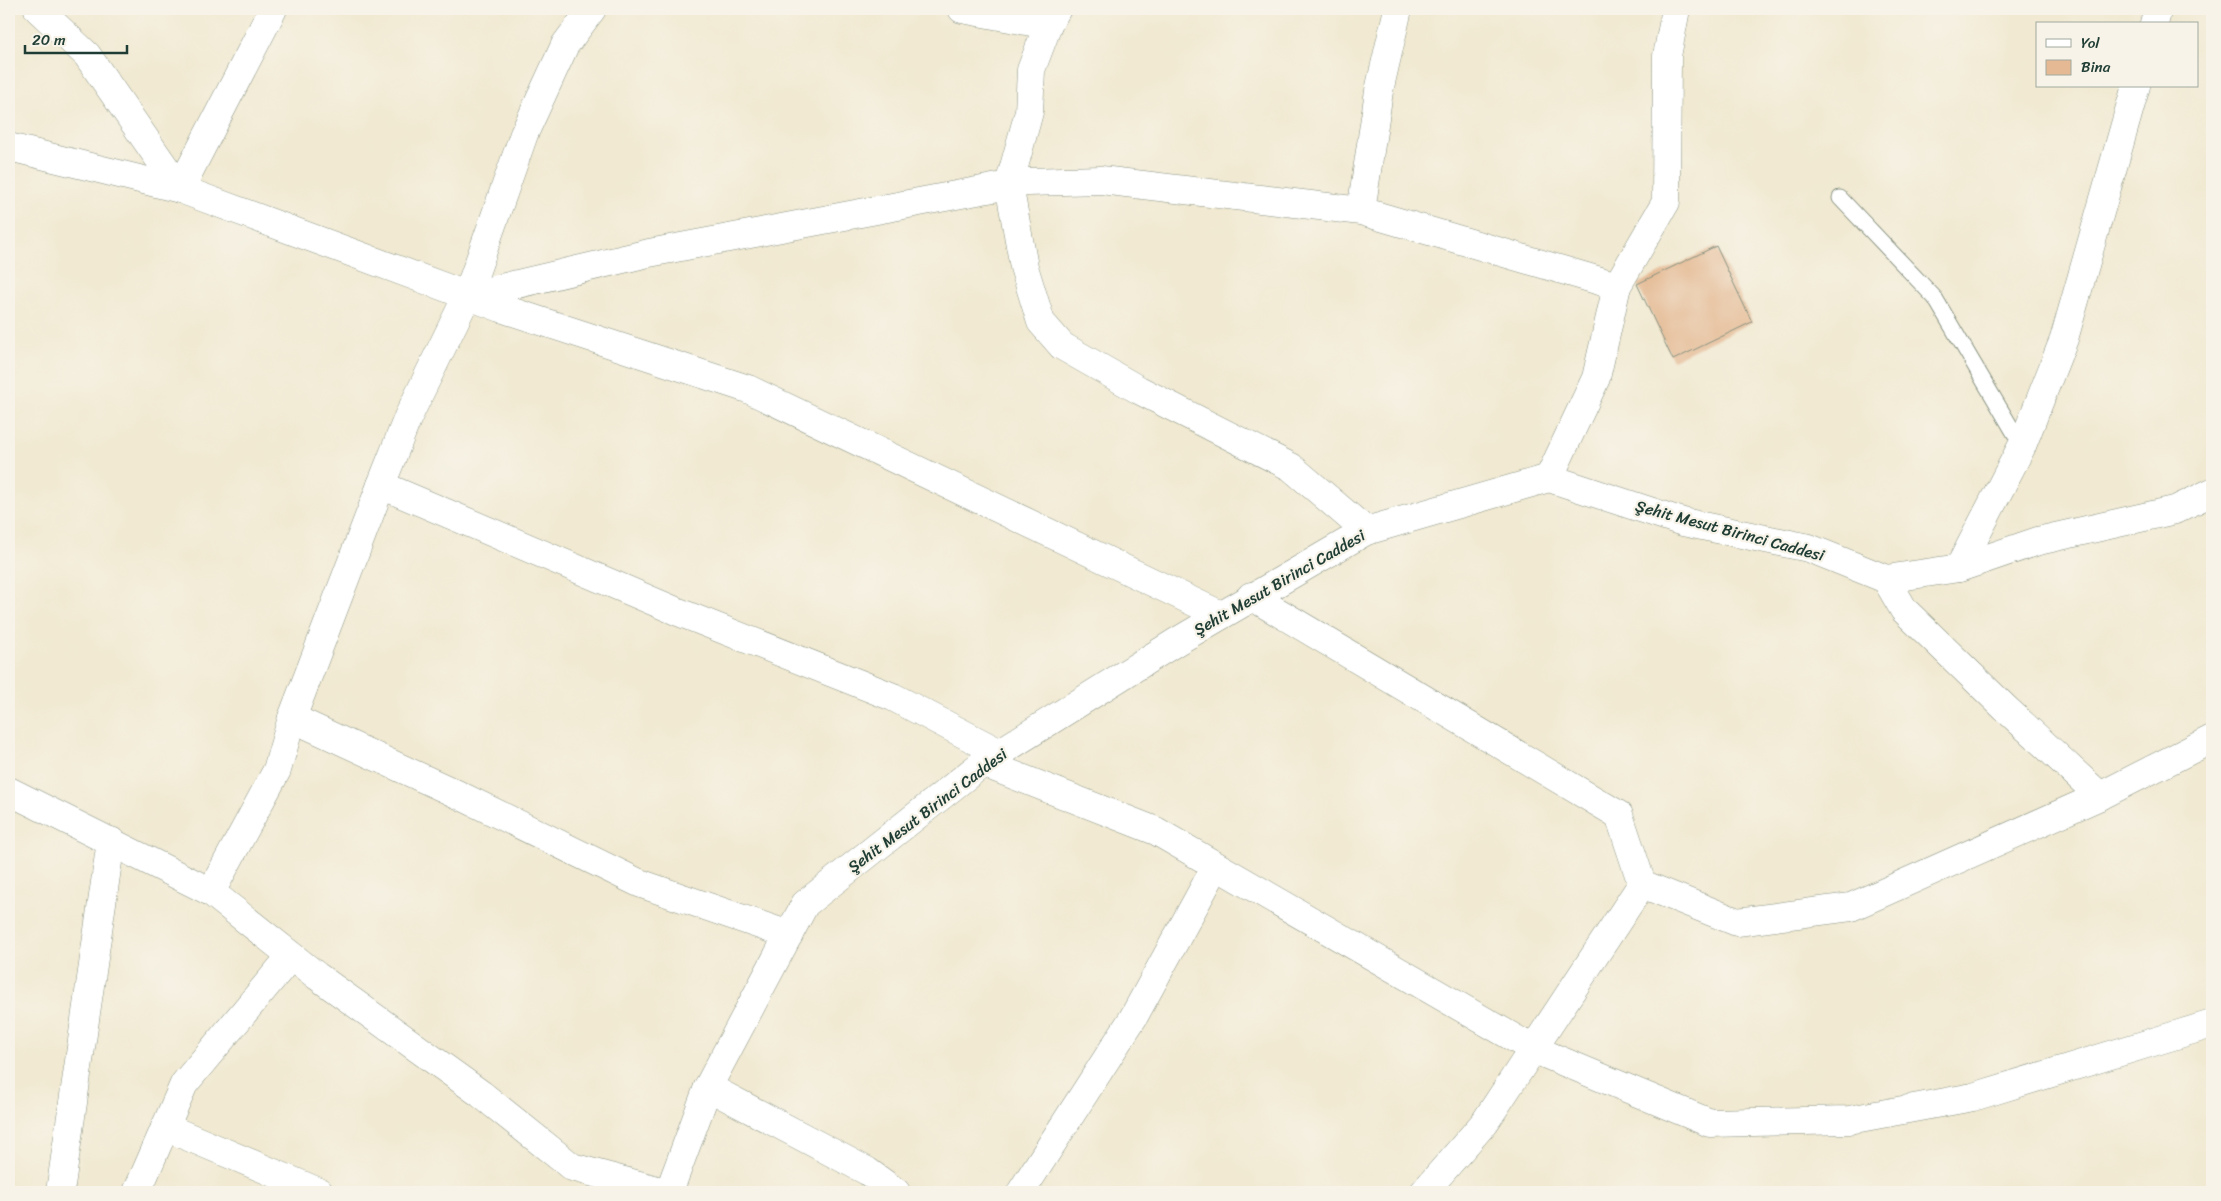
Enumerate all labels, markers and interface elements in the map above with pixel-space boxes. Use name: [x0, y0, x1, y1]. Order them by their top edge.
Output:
scale bar: [25, 22, 128, 54]
legend: [2036, 22, 2198, 88]
text: 20 m: [32, 27, 66, 53]
text: Yol: [2081, 30, 2100, 56]
text: Bina: [2081, 54, 2111, 80]
street label: Şehit Mesut Birinci Caddesi: [1632, 491, 1828, 570]
street label: Şehit Mesut Birinci Caddesi: [1188, 521, 1371, 644]
street label: Şehit Mesut Birinci Caddesi: [841, 740, 1014, 881]

